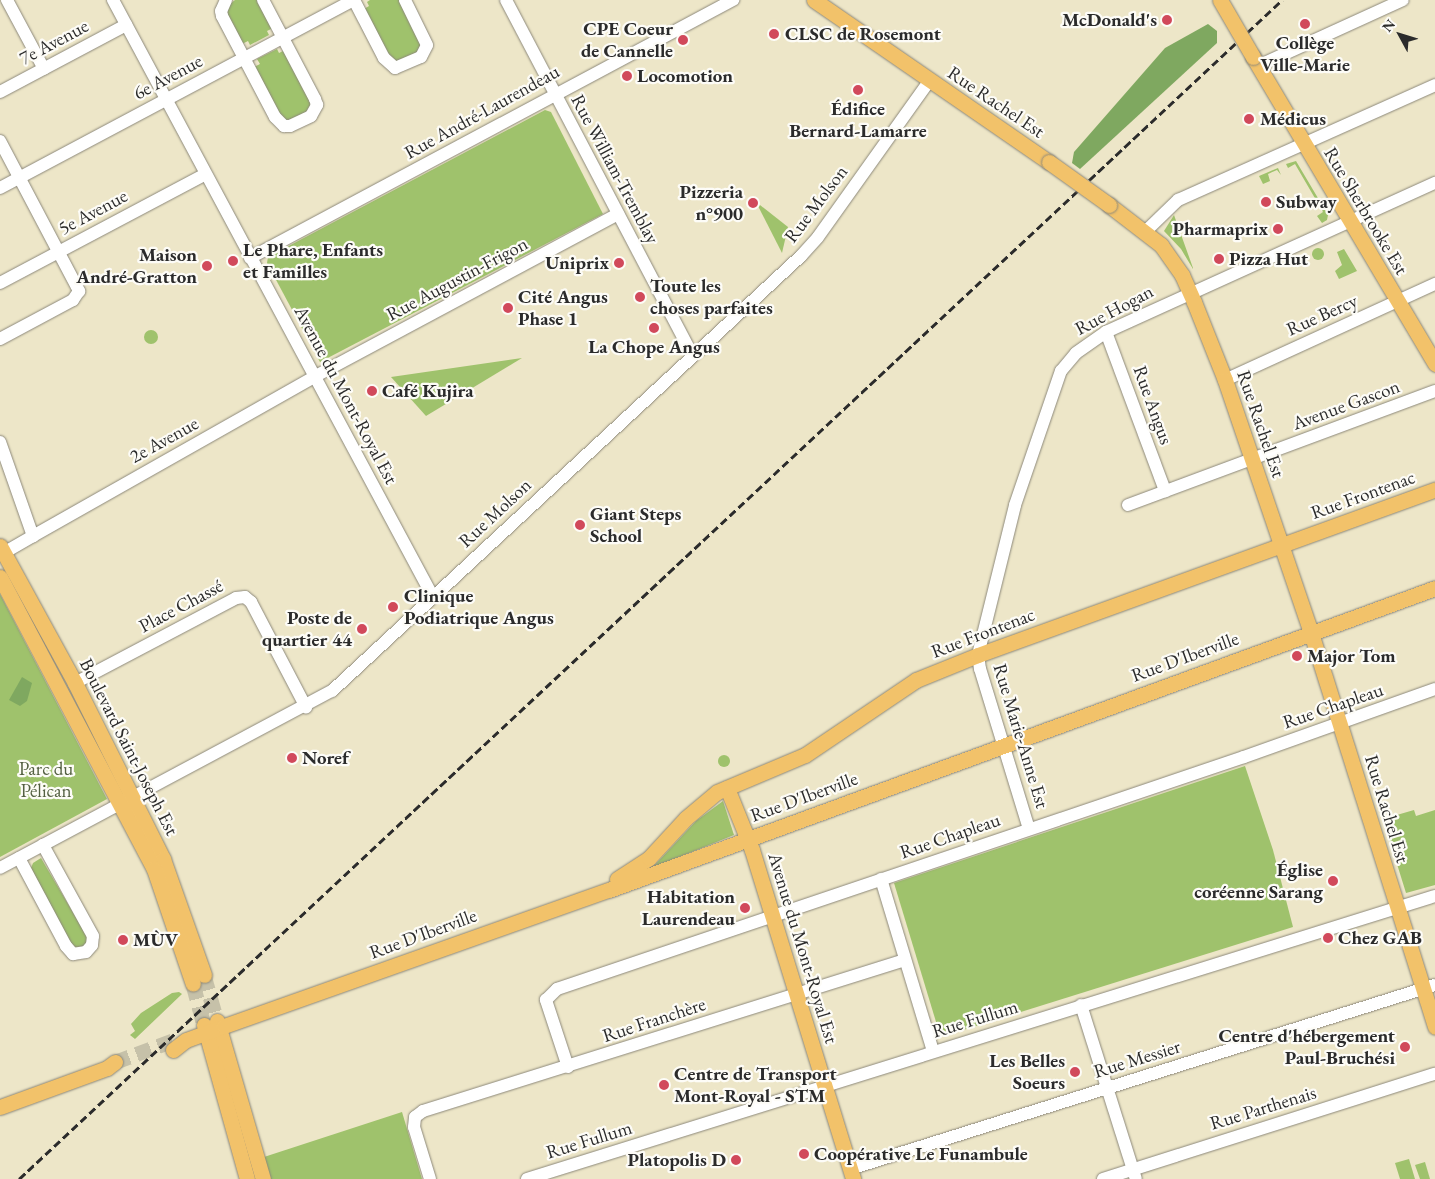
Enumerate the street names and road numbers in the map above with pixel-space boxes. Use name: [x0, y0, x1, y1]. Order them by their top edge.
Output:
street label: 7e Avenue: [16, 14, 92, 70]
street label: 6e Avenue: [130, 49, 206, 105]
street label: Rue André-Laurendeau: [401, 60, 563, 164]
street label: Rue Rachel Est: [943, 61, 1049, 143]
street label: Rue William-Tremblay: [566, 90, 664, 248]
street label: Rue Sherbrooke Est: [1319, 143, 1413, 279]
street label: Rue Molson: [780, 161, 852, 247]
street label: 5e Avenue: [55, 184, 131, 240]
street label: Rue Augustin-Frigon: [382, 232, 532, 326]
street label: Rue Hogan: [1071, 280, 1157, 340]
street label: Rue Bercy: [1283, 289, 1361, 341]
street label: Avenue du Mont-Royal Est: [289, 302, 403, 488]
street label: Rue Angus: [1128, 362, 1178, 448]
street label: Rue Rachel Est: [1232, 367, 1290, 481]
street label: Avenue Gascon: [1289, 375, 1403, 435]
street label: 2e Avenue: [126, 412, 202, 468]
street label: Rue Frontenac: [1308, 466, 1418, 524]
street label: Rue Molson: [454, 474, 536, 552]
street label: Place Chassé: [135, 574, 227, 638]
street label: Rue Frontenac: [928, 603, 1038, 663]
street label: Rue D'Iberville: [1128, 627, 1242, 687]
street label: Boulevard Saint-Joseph Est: [74, 655, 184, 839]
street label: Rue Marie-Anne Est: [988, 661, 1054, 811]
street label: Rue Chapleau: [1280, 678, 1386, 734]
street label: Rue Rachel Est: [1360, 752, 1414, 866]
street label: Rue D'Iberville: [747, 767, 861, 827]
street label: Rue Chapleau: [897, 808, 1003, 864]
street label: Avenue du Mont-Royal Est: [763, 850, 843, 1046]
street label: Rue D'Iberville: [366, 904, 480, 964]
street label: Rue Franchère: [600, 993, 708, 1047]
street label: Rue Fullum: [929, 995, 1021, 1043]
street label: Rue Messier: [1091, 1035, 1183, 1083]
street label: Rue Parthenais: [1207, 1081, 1319, 1135]
street label: Rue Fullum: [543, 1116, 635, 1164]

